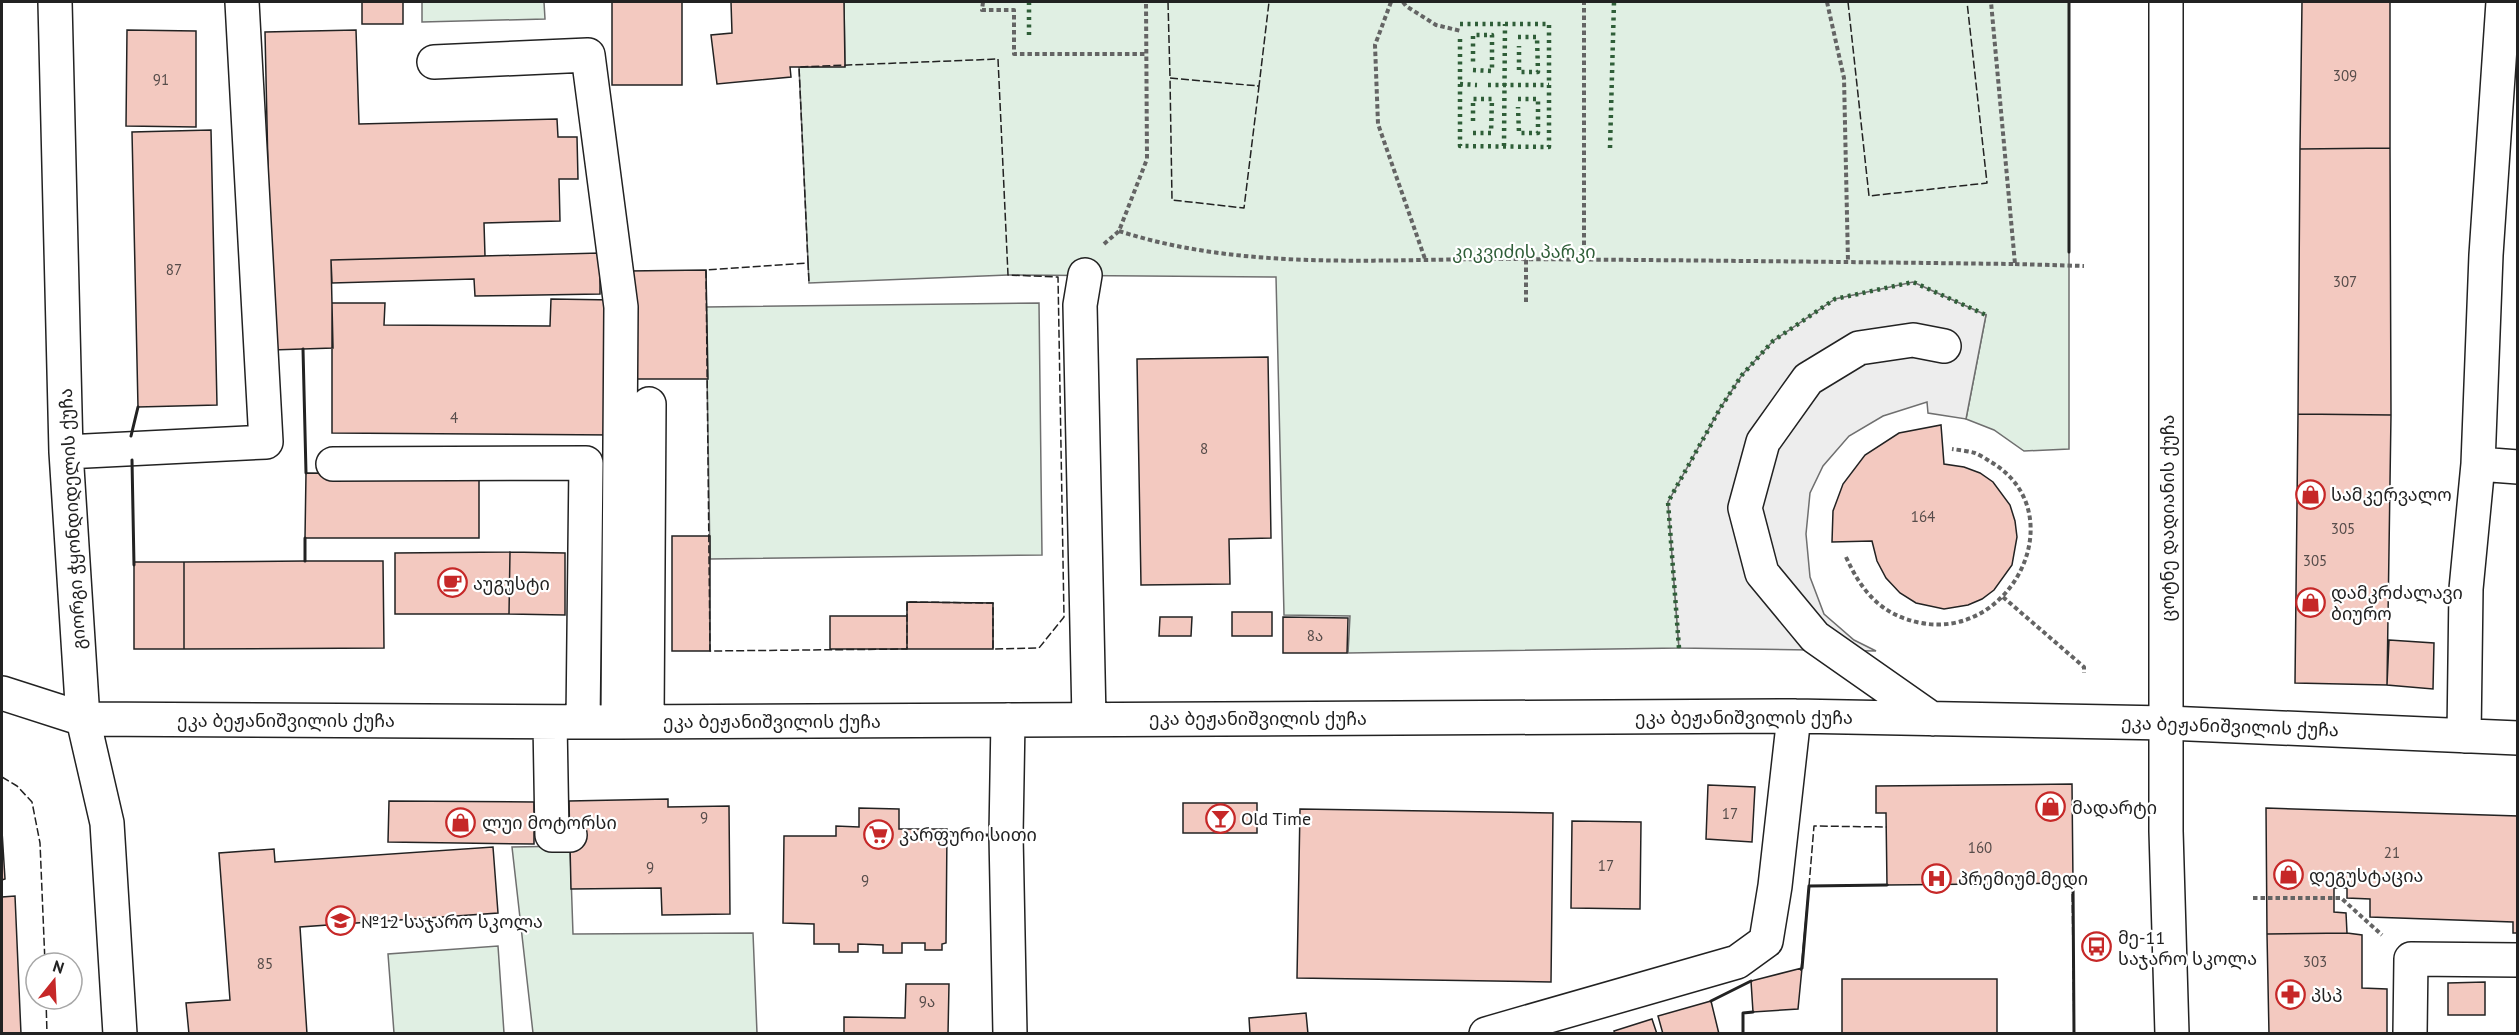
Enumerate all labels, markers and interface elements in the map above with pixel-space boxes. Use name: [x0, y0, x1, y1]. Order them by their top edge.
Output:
house number: 309: [2333, 66, 2357, 85]
house number: 91: [153, 70, 169, 89]
park label: კიკვიძის პარკი: [1452, 240, 1596, 263]
house number: 87: [166, 260, 182, 279]
house number: 307: [2333, 272, 2357, 291]
street label: გიორგი ჭყონდიდელის ქუჩა: [54, 388, 90, 650]
house number: 4: [450, 408, 458, 427]
street label: ცოტნე დადიანის ქუჩა: [2156, 415, 2179, 621]
house number: 8: [1200, 439, 1208, 458]
shop icon: სამკერვალო: [2294, 478, 2326, 510]
place label: სამკერვალო: [2331, 483, 2452, 506]
house number: 164: [1911, 507, 1935, 526]
house number: 305: [2331, 519, 2355, 538]
house number: 305: [2303, 551, 2327, 570]
cafe icon: აუგუსტი: [436, 567, 468, 599]
place label: აუგუსტი: [473, 572, 550, 595]
place label: დამკრძალავი ბიურო: [2331, 581, 2463, 625]
shop icon: დამკრძალავი ბიურო: [2294, 586, 2326, 618]
house number: 8ა: [1307, 626, 1323, 645]
street label: ეკა ბეჟანიშვილის ქუჩა: [1635, 706, 1853, 729]
street label: ეკა ბეჟანიშვილის ქუჩა: [1149, 707, 1367, 730]
street label: ეკა ბეჟანიშვილის ქუჩა: [177, 709, 395, 732]
street label: ეკა ბეჟანიშვილის ქუჩა: [663, 710, 881, 733]
street label: ეკა ბეჟანიშვილის ქუჩა: [2121, 711, 2339, 741]
shop icon: მადარტი: [2035, 791, 2067, 823]
place label: მადარტი: [2072, 796, 2157, 819]
bar icon: Old Time: [1204, 802, 1236, 834]
house number: 17: [1722, 804, 1738, 823]
shop icon: ლუი მოტორსი: [445, 806, 477, 838]
place label: Old Time: [1241, 807, 1311, 830]
house number: 9: [700, 808, 708, 827]
place label: ლუი მოტორსი: [482, 811, 617, 834]
supermarket icon: კარფური სითი: [862, 818, 894, 850]
place label: კარფური სითი: [899, 823, 1037, 846]
house number: 160: [1968, 838, 1992, 857]
house number: 21: [2384, 843, 2400, 862]
house number: 17: [1598, 856, 1614, 875]
house number: 9: [646, 858, 654, 877]
shop icon: დეგუსტაცია: [2272, 859, 2304, 891]
hospital icon: პრემიუმ მედი: [1921, 862, 1953, 894]
place label: დეგუსტაცია: [2309, 864, 2423, 887]
place label: პრემიუმ მედი: [1958, 867, 2088, 890]
house number: 9: [861, 871, 869, 890]
school or university icon: №12 საჯარო სკოლა: [324, 905, 356, 937]
place label: №12 საჯარო სკოლა: [361, 910, 543, 933]
place label: მე-11 საჯარო სკოლა: [2118, 926, 2257, 970]
bus stop icon: მე-11 საჯარო სკოლა: [2081, 931, 2113, 963]
north arrow: [24, 951, 84, 1011]
house number: 303: [2303, 952, 2327, 971]
house number: 85: [257, 954, 273, 973]
text: N: [51, 956, 67, 978]
pharmacy icon: პსპ: [2274, 979, 2306, 1011]
place label: პსპ: [2311, 984, 2343, 1007]
house number: 9ა: [919, 992, 935, 1011]

